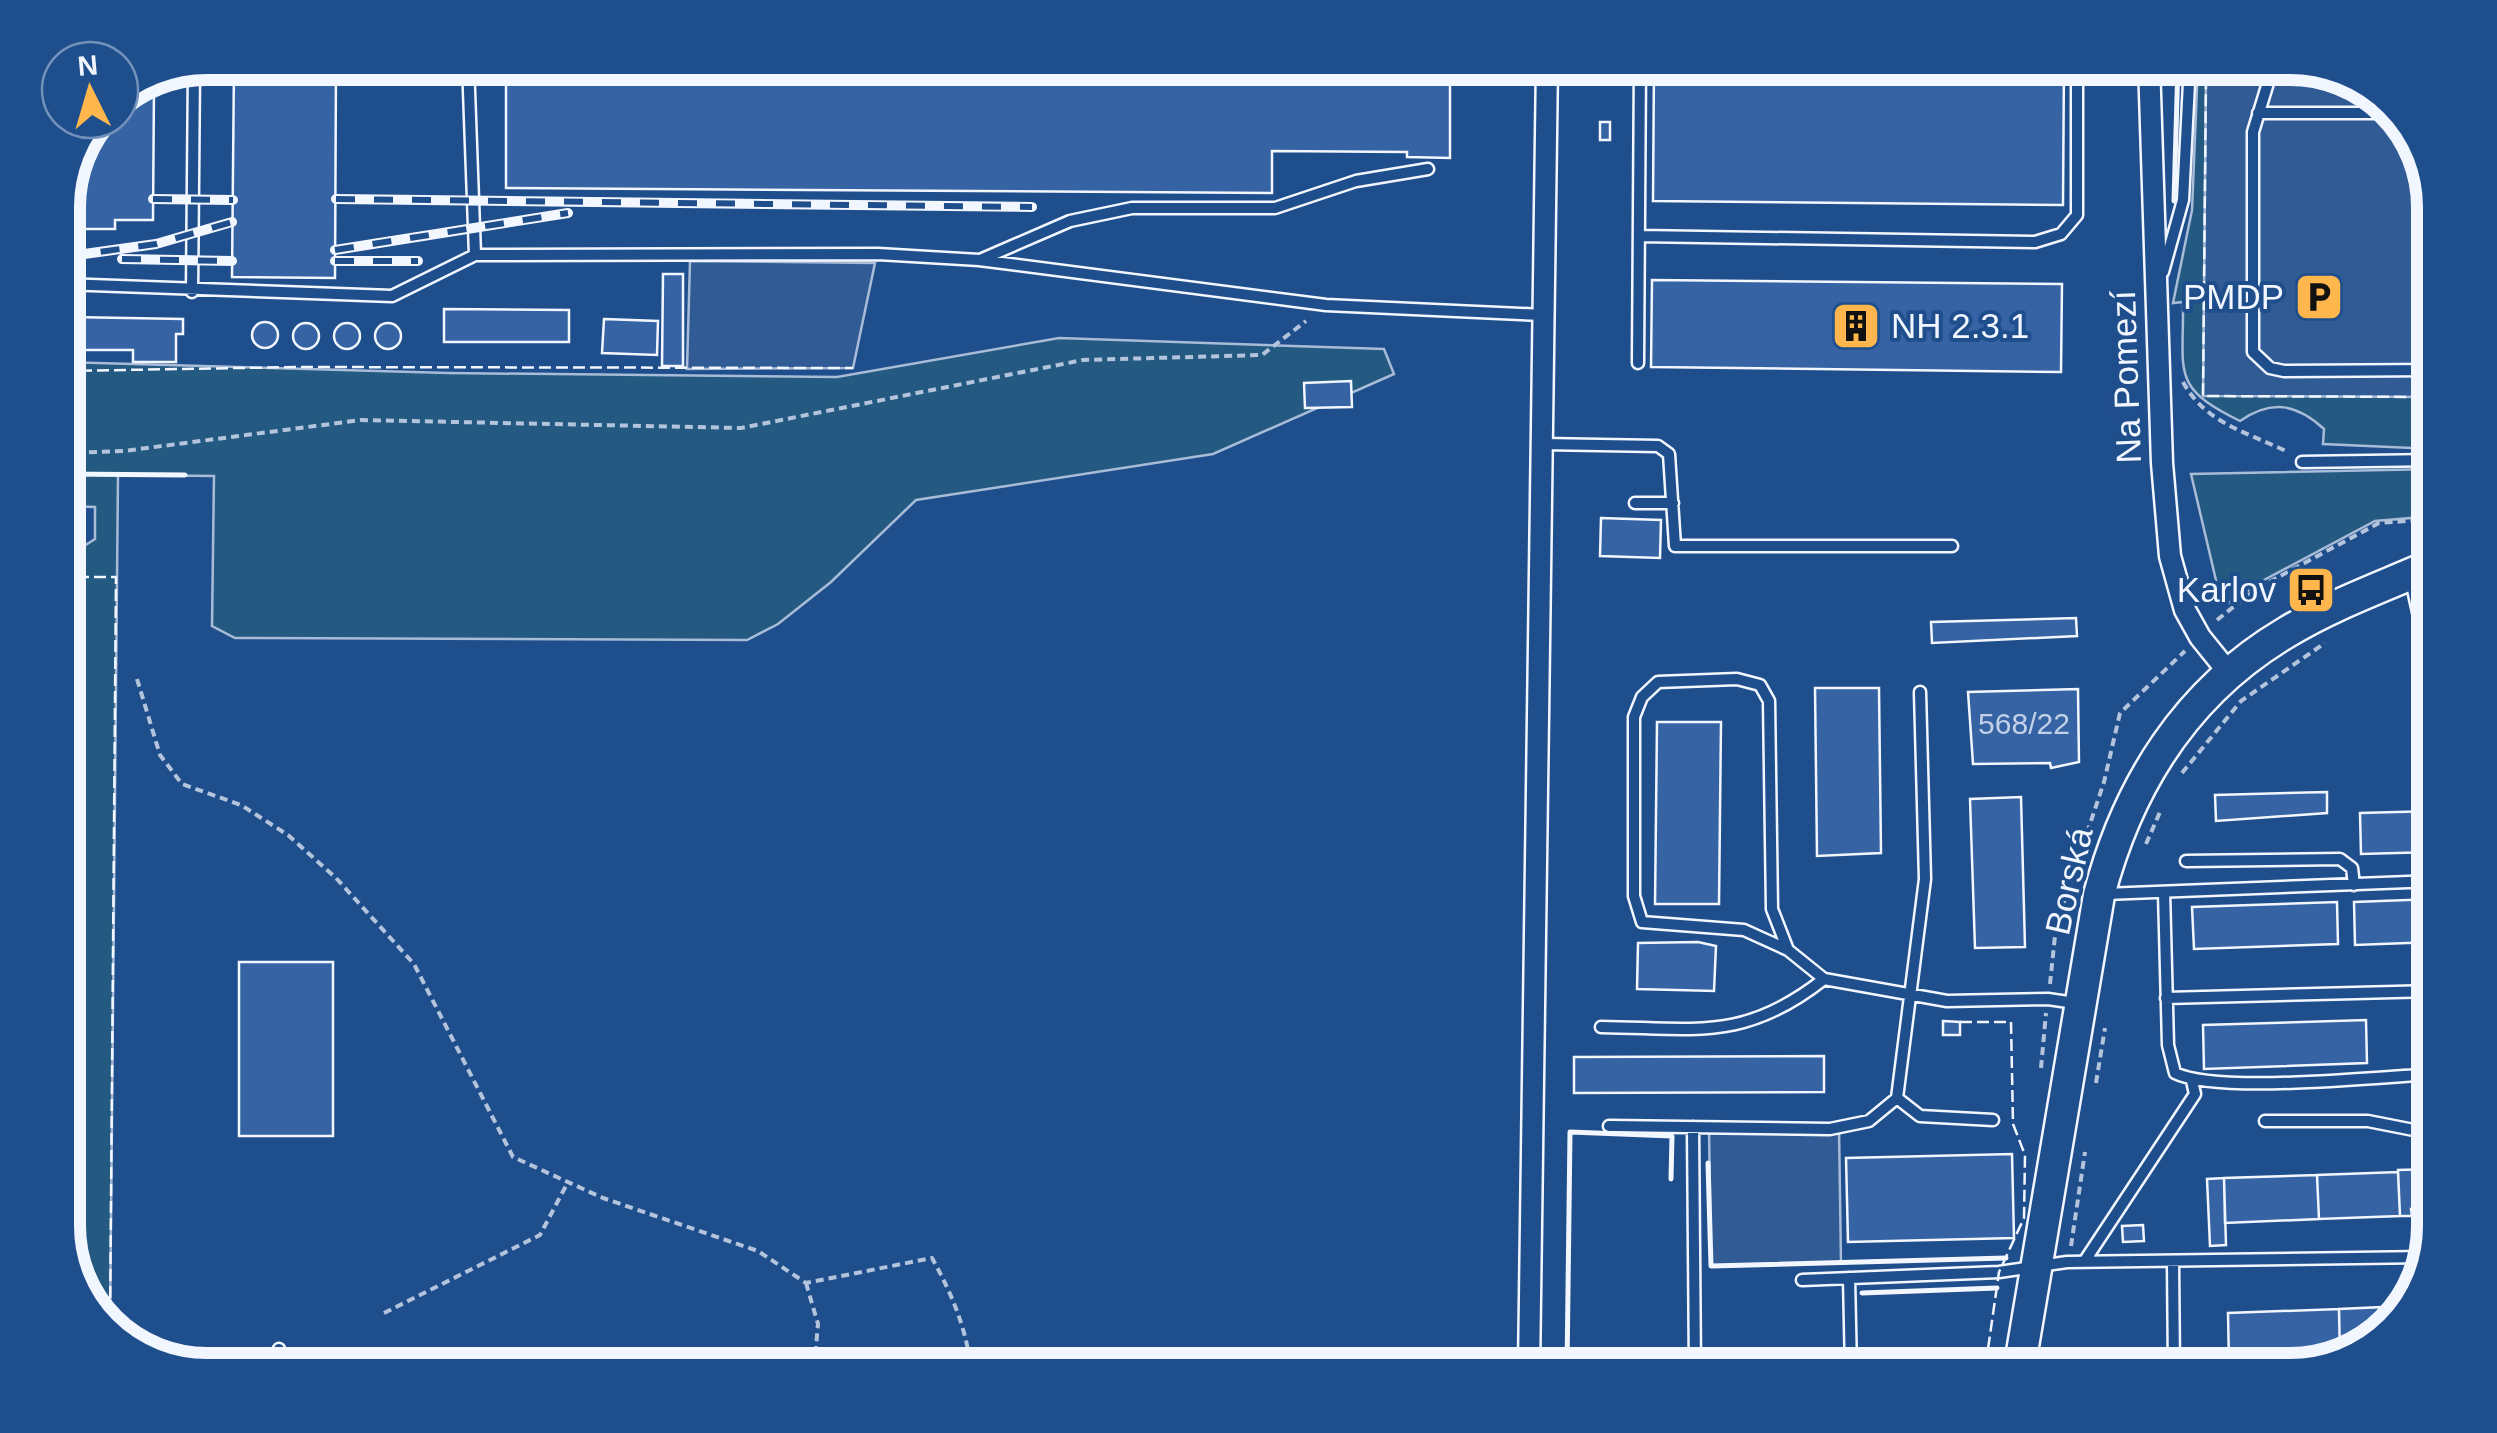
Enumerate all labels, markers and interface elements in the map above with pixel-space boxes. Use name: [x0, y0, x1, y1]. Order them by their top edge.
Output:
north arrow: [40, 40, 140, 140]
text: N: [76, 49, 99, 82]
parking icon: PMDP: [2293, 271, 2345, 323]
place label: PMDP: [2183, 277, 2284, 316]
street label: Na Pomezí: [2103, 290, 2148, 464]
building icon: NH 2.3.1: [1830, 300, 1882, 352]
place label: NH 2.3.1: [1891, 306, 2029, 345]
bus stop icon: Karlov: [2285, 564, 2337, 616]
place label: Karlov: [2177, 570, 2276, 609]
house number: 568/22: [1978, 707, 2070, 740]
street label: Borská: [2037, 823, 2100, 938]

